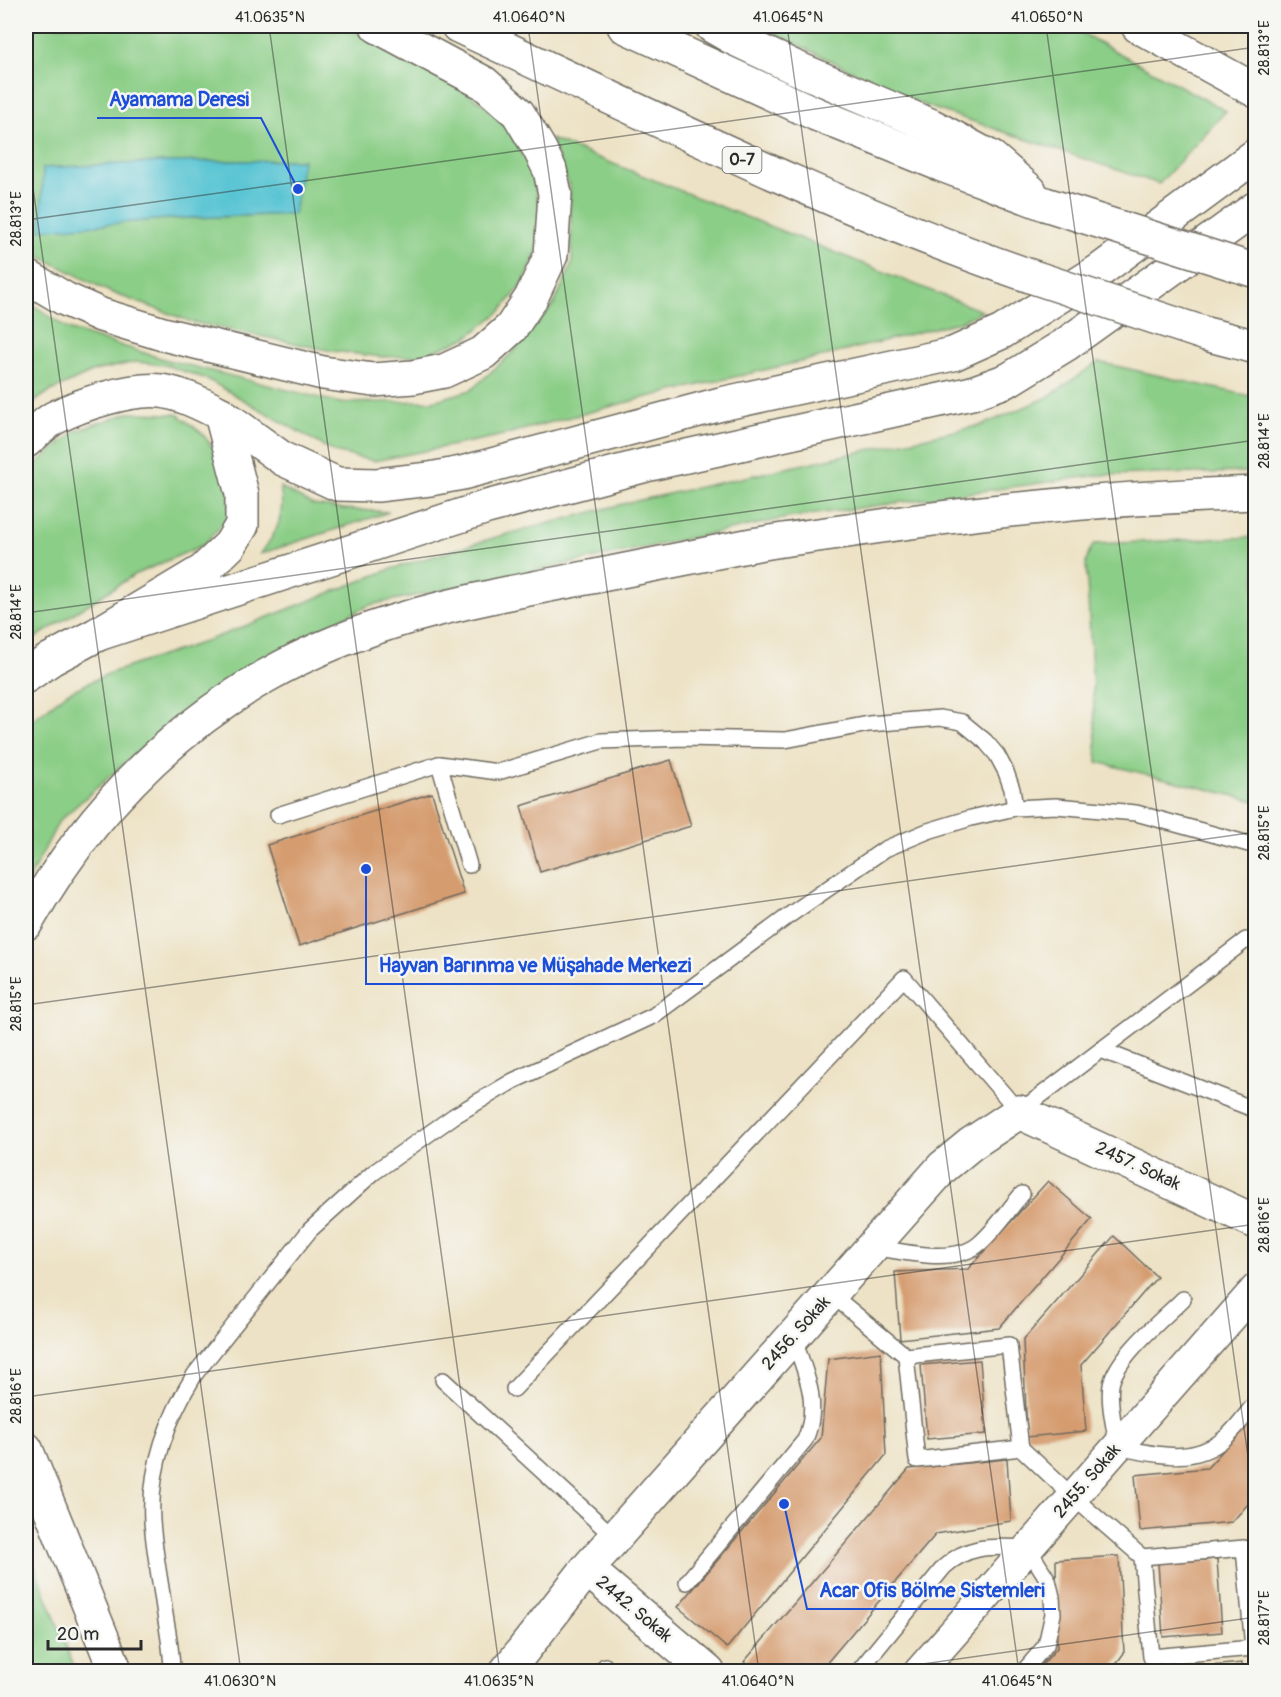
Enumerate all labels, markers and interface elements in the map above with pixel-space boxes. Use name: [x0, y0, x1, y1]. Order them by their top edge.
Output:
text: 41.0635°N: [235, 8, 305, 27]
text: 41.0640°N: [493, 8, 565, 27]
text: 41.0645°N: [753, 8, 823, 27]
text: 41.0650°N: [1011, 8, 1083, 27]
text: 28.813°E: [1255, 20, 1274, 76]
callout: Ayamama Deresi: [97, 80, 261, 118]
text: Ayamama Deresi: [109, 87, 249, 112]
road number: O-7: [722, 147, 762, 173]
text: 28.813°E: [7, 191, 26, 247]
text: 28.814°E: [1255, 413, 1274, 469]
text: 28.814°E: [7, 584, 26, 640]
text: 28.815°E: [1255, 805, 1274, 861]
callout: Hayvan Barınma ve Müşahade Merkezi: [366, 946, 703, 984]
text: Hayvan Barınma ve Müşahade Merkezi: [379, 953, 692, 978]
text: 28.815°E: [7, 976, 26, 1032]
street label: 2457. Sokak: [1092, 1136, 1185, 1196]
text: 28.816°E: [1255, 1197, 1274, 1253]
street label: 2456. Sokak: [757, 1291, 836, 1375]
text: 28.816°E: [7, 1368, 26, 1424]
street label: 2455. Sokak: [1048, 1439, 1126, 1523]
street label: 2442. Sokak: [591, 1570, 677, 1648]
callout: Acar Ofis Bölme Sistemleri: [807, 1571, 1056, 1609]
text: Acar Ofis Bölme Sistemleri: [819, 1578, 1045, 1603]
text: 28.817°E: [1255, 1590, 1274, 1645]
scale bar: [48, 1613, 141, 1651]
text: 20 m: [57, 1623, 99, 1646]
text: 41.0630°N: [204, 1672, 276, 1691]
text: 41.0635°N: [464, 1672, 534, 1691]
text: 41.0640°N: [722, 1672, 794, 1691]
text: 41.0645°N: [982, 1672, 1052, 1691]

